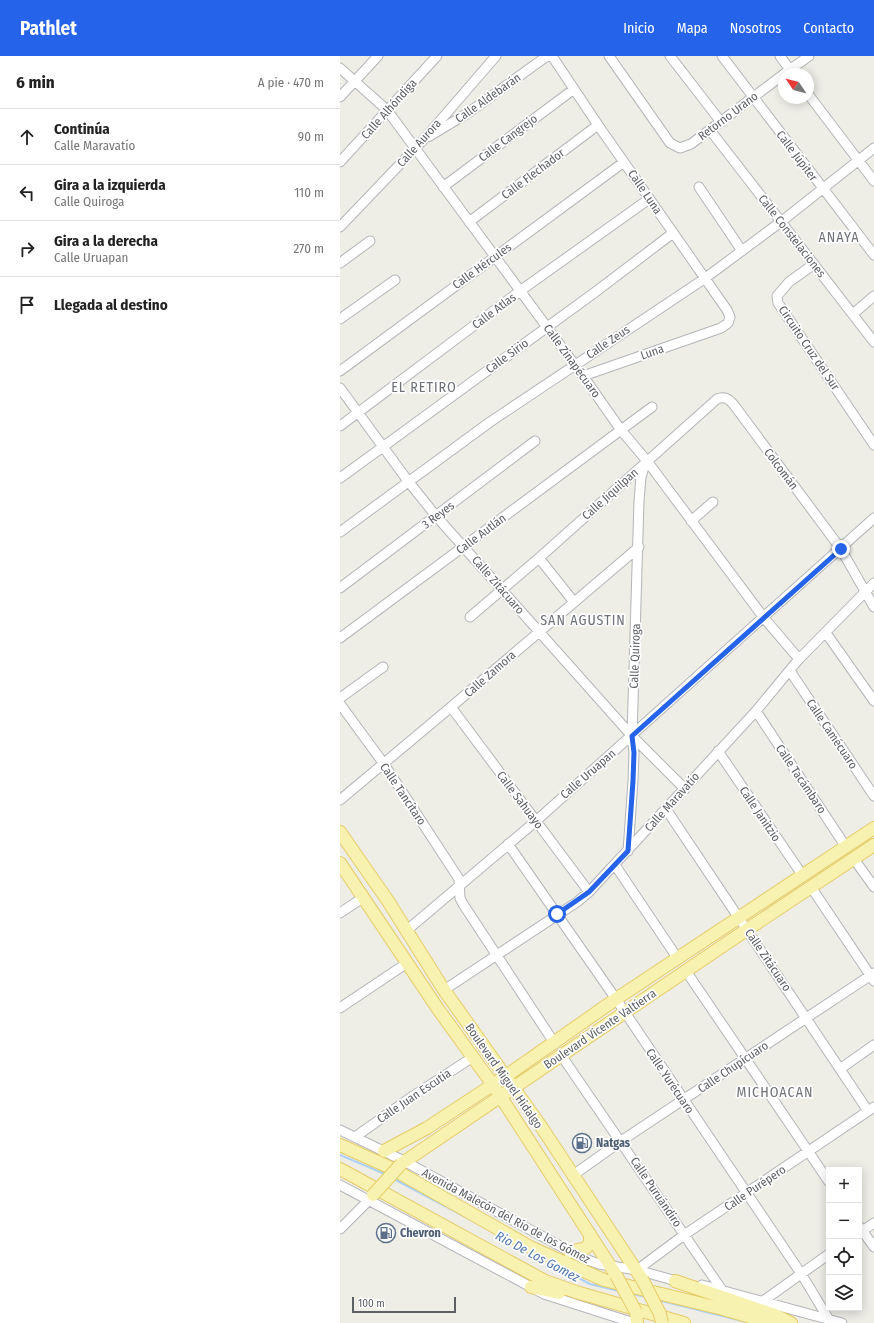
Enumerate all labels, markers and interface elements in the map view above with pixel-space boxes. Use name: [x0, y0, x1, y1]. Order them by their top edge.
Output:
text: Pathlet: [20, 17, 77, 40]
text: Inicio: [623, 20, 655, 37]
text: Mapa: [677, 20, 708, 37]
text: Nosotros: [730, 20, 781, 37]
text: Contacto: [803, 20, 854, 37]
north arrow: [778, 68, 814, 104]
street label: Calle Aldebarán: [453, 70, 523, 126]
text: 6 min: [16, 72, 55, 93]
text: A pie · 470 m: [258, 75, 324, 90]
street label: Calle Alhóndiga: [358, 76, 420, 142]
street label: Retorno Urano: [695, 89, 761, 143]
street label: Calle Cangrejo: [476, 111, 540, 165]
street label: Calle Aurora: [394, 116, 444, 170]
text: Continúa: [54, 120, 110, 138]
icon: ahead: [16, 126, 38, 148]
street label: Calle Júpiter: [773, 128, 821, 185]
text: 90 m: [298, 129, 324, 144]
text: Calle Maravatío: [54, 138, 135, 153]
street label: Calle Flechador: [499, 145, 568, 202]
street label: Calle Luna: [625, 167, 665, 217]
text: Gira a la izquierda: [54, 176, 166, 194]
icon: left: [16, 182, 38, 204]
text: 110 m: [294, 185, 324, 200]
street label: Calle Constelaciones: [755, 192, 829, 280]
text: Calle Quiroga: [54, 194, 124, 209]
district label: ANAYA: [818, 229, 860, 246]
text: Gira a la derecha: [54, 232, 158, 250]
icon: right: [16, 238, 38, 260]
street label: Calle Hércules: [450, 240, 514, 292]
text: 270 m: [293, 241, 324, 256]
text: Calle Uruapan: [54, 250, 128, 265]
street label: Calle Atlas: [469, 290, 519, 332]
icon: arrive: [16, 294, 38, 316]
text: Llegada al destino: [54, 296, 168, 314]
street label: Circuito Cruz del Sur: [776, 303, 843, 394]
street label: Calle Zinapécuaro: [541, 322, 603, 400]
street label: Calle Zeus: [584, 322, 632, 362]
street label: Calle Sirio: [483, 336, 531, 376]
street label: Luna: [639, 341, 666, 362]
district label: EL RETIRO: [391, 379, 457, 396]
street label: Colcomán: [761, 446, 801, 492]
street label: Calle Jiquilpan: [579, 465, 641, 523]
street label: 3 Reyes: [419, 498, 457, 532]
street label: Calle Autlán: [453, 511, 509, 557]
route end: [832, 540, 850, 558]
street label: Calle Zitácuaro: [469, 553, 527, 617]
district label: SAN AGUSTIN: [540, 612, 626, 629]
street label: Calle Quiroga: [627, 623, 643, 689]
street label: Calle Zamora: [461, 648, 519, 700]
street label: Calle Camécuaro: [804, 696, 860, 772]
street label: Calle Tacámbaro: [773, 742, 829, 816]
street label: Calle Uruapan: [558, 746, 618, 802]
street label: Calle Tancítaro: [377, 760, 429, 828]
street label: Calle Sahuayo: [494, 768, 546, 832]
street label: Calle Maravatío: [642, 769, 702, 835]
street label: Calle Janitzio: [737, 784, 783, 844]
route start: [548, 905, 566, 923]
street label: Calle Zitácuaro: [742, 926, 794, 994]
street label: Boulevard Vicente Valtierra: [541, 986, 659, 1072]
street label: Boulevard Miguel Hidalgo: [462, 1021, 546, 1131]
street label: Calle Chupícuaro: [695, 1038, 771, 1096]
street label: Calle Yurécuaro: [643, 1046, 697, 1116]
street label: Calle Juan Escutia: [374, 1066, 454, 1126]
district label: MICHOACAN: [736, 1084, 814, 1101]
fuel station icon: Natgas: [571, 1132, 593, 1154]
place label: Natgas: [596, 1136, 631, 1150]
street label: Calle Puruándiro: [627, 1154, 685, 1230]
street label: Calle Purépero: [722, 1162, 788, 1214]
street label: Avenida Malecón del Río de los Gómez: [420, 1166, 593, 1267]
map controls: [826, 1167, 862, 1311]
button: +: [826, 1167, 862, 1203]
button: −: [826, 1203, 862, 1239]
fuel station icon: Chevron: [375, 1222, 397, 1244]
place label: Chevron: [400, 1226, 441, 1240]
water label: Rio De Los Gomez: [493, 1228, 583, 1285]
button: locate: [826, 1239, 862, 1275]
button: layers: [826, 1275, 862, 1311]
scale bar: [352, 1295, 456, 1314]
text: 100 m: [358, 1297, 385, 1310]

